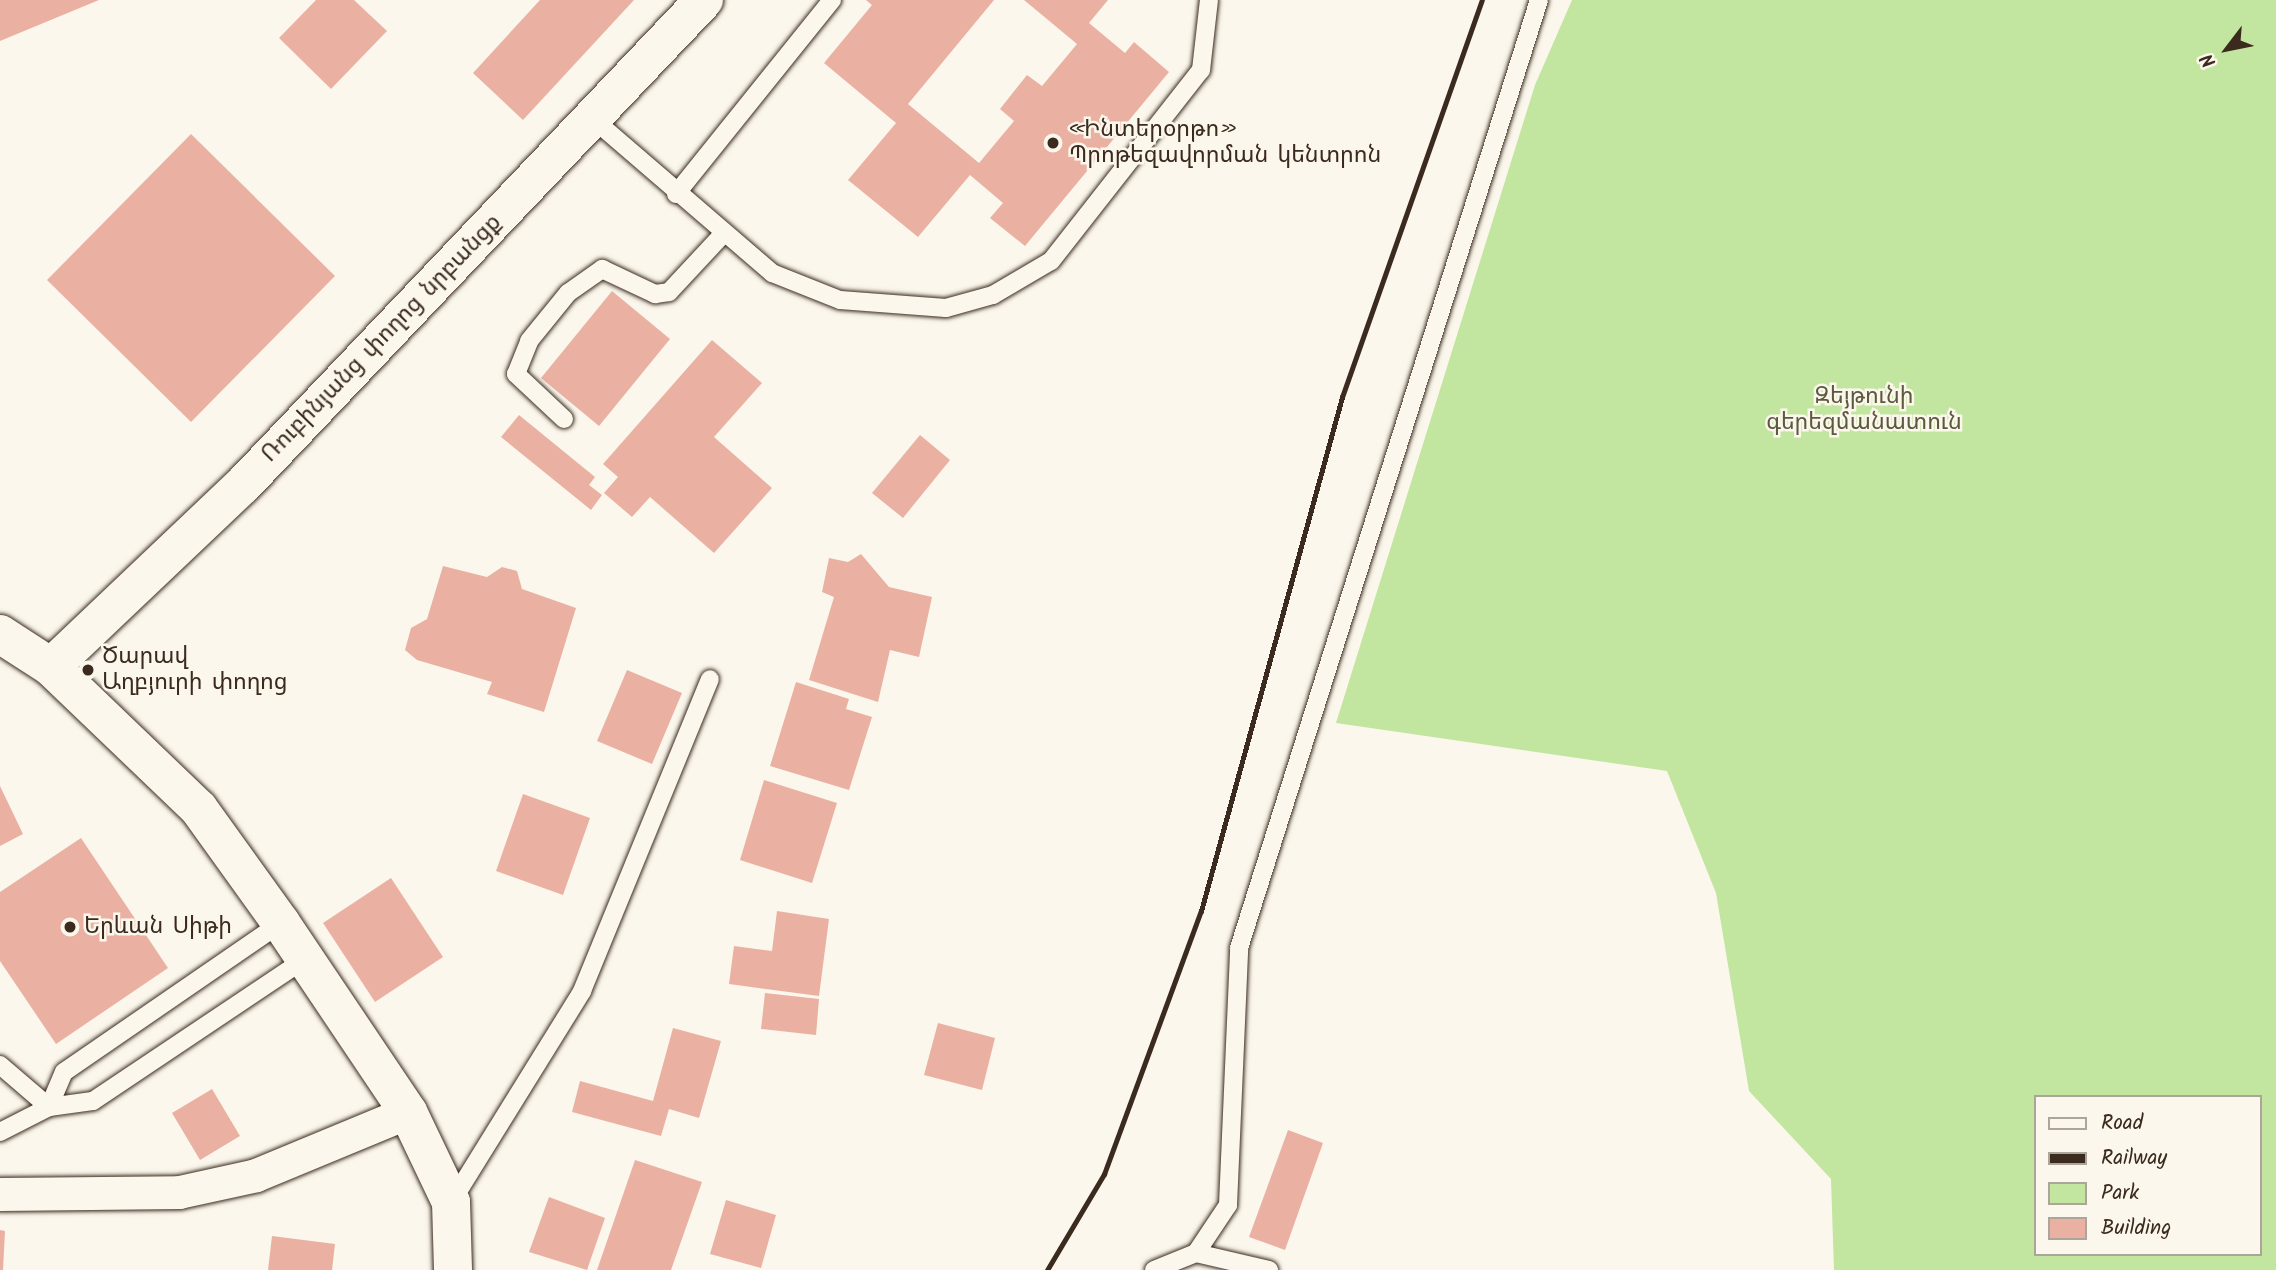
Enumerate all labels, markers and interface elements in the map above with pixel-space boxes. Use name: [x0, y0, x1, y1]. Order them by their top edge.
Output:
north arrow: [2192, 14, 2262, 84]
text: N: [2193, 47, 2225, 73]
place label: «Ինտերօրթո» Պրոթեզավորման կենտրոն: [1069, 116, 1381, 170]
marker: «Ինտերօրթո» Պրոթեզավորման կենտրոն: [1043, 133, 1063, 153]
street label: Ռուբինյանց փողոց նրբանցք: [256, 210, 508, 468]
park label: Զեյթունի գերեզմանատուն: [1766, 383, 1962, 437]
place label: Ծարավ Աղբյուրի փողոց: [102, 643, 287, 697]
marker: Ծարավ Աղբյուրի փողոց: [80, 662, 96, 678]
place label: Երևան Սիթի: [84, 913, 232, 941]
marker: Երևան Սիթի: [62, 919, 78, 935]
legend: [2035, 1095, 2262, 1256]
text: Road: [2101, 1107, 2143, 1140]
text: Railway: [2101, 1142, 2167, 1175]
text: Park: [2101, 1177, 2139, 1210]
text: Building: [2101, 1212, 2171, 1245]

